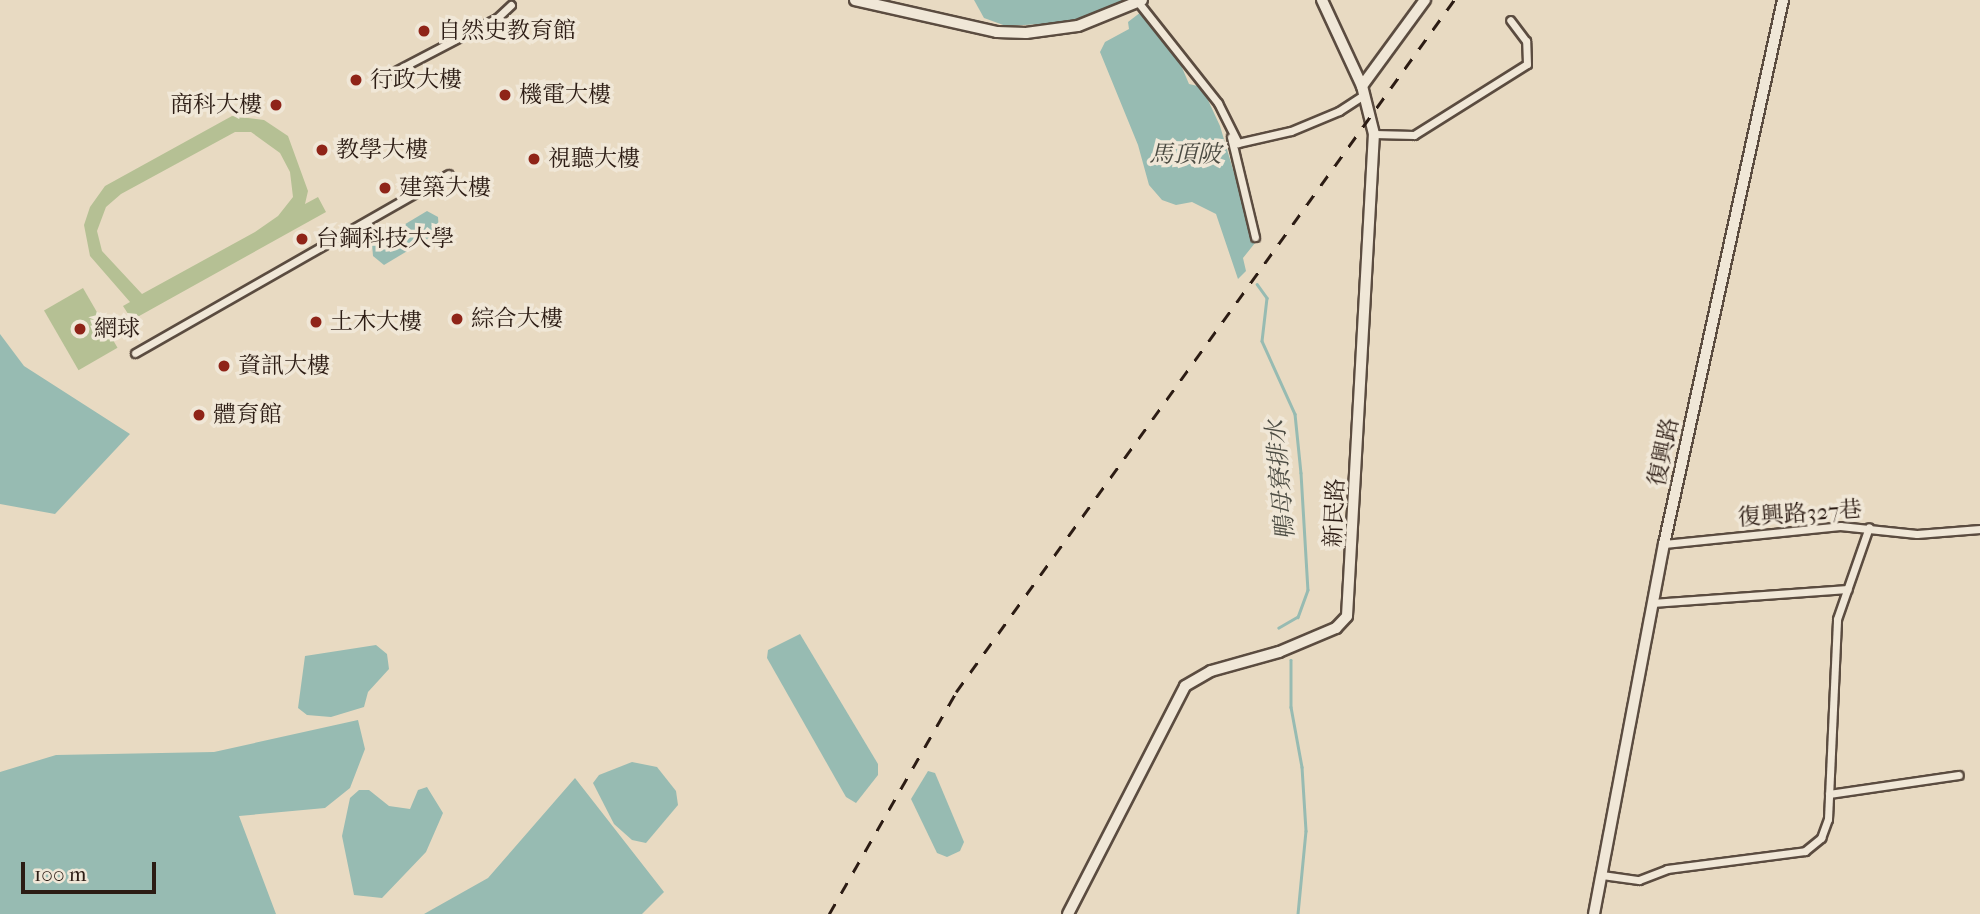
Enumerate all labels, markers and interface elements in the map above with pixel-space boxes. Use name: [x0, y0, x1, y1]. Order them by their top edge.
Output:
place label: 自然史教育館: [438, 17, 576, 45]
marker: 自然史教育館: [416, 23, 432, 39]
place label: 行政大樓: [370, 66, 462, 94]
marker: 行政大樓: [348, 72, 364, 88]
place label: 機電大樓: [519, 81, 611, 109]
marker: 機電大樓: [497, 87, 513, 103]
place label: 商科大樓: [170, 91, 262, 119]
marker: 商科大樓: [268, 97, 284, 113]
place label: 教學大樓: [336, 136, 428, 164]
water label: 馬頂陂: [1149, 141, 1221, 169]
marker: 教學大樓: [314, 142, 330, 158]
place label: 視聽大樓: [548, 145, 640, 173]
marker: 視聽大樓: [526, 151, 542, 167]
place label: 建築大樓: [399, 174, 491, 202]
marker: 建築大樓: [377, 180, 393, 196]
place label: 台鋼科技大學: [316, 225, 454, 253]
marker: 台鋼科技大學: [294, 231, 310, 247]
place label: 綜合大樓: [471, 305, 563, 333]
place label: 土木大樓: [330, 308, 422, 336]
marker: 綜合大樓: [449, 311, 465, 327]
marker: 土木大樓: [308, 314, 324, 330]
place label: 網球: [94, 315, 140, 343]
marker: 網球: [72, 321, 88, 337]
place label: 資訊大樓: [238, 352, 330, 380]
marker: 資訊大樓: [216, 358, 232, 374]
place label: 體育館: [213, 401, 282, 429]
marker: 體育館: [191, 407, 207, 423]
street label: 復興路: [1643, 415, 1685, 489]
water label: 鴨母寮排水: [1261, 419, 1301, 541]
street label: 新民路: [1319, 478, 1351, 548]
street label: 復興路327巷: [1737, 496, 1863, 532]
scale bar: [24, 848, 159, 892]
text: 100 m: [34, 862, 87, 886]

